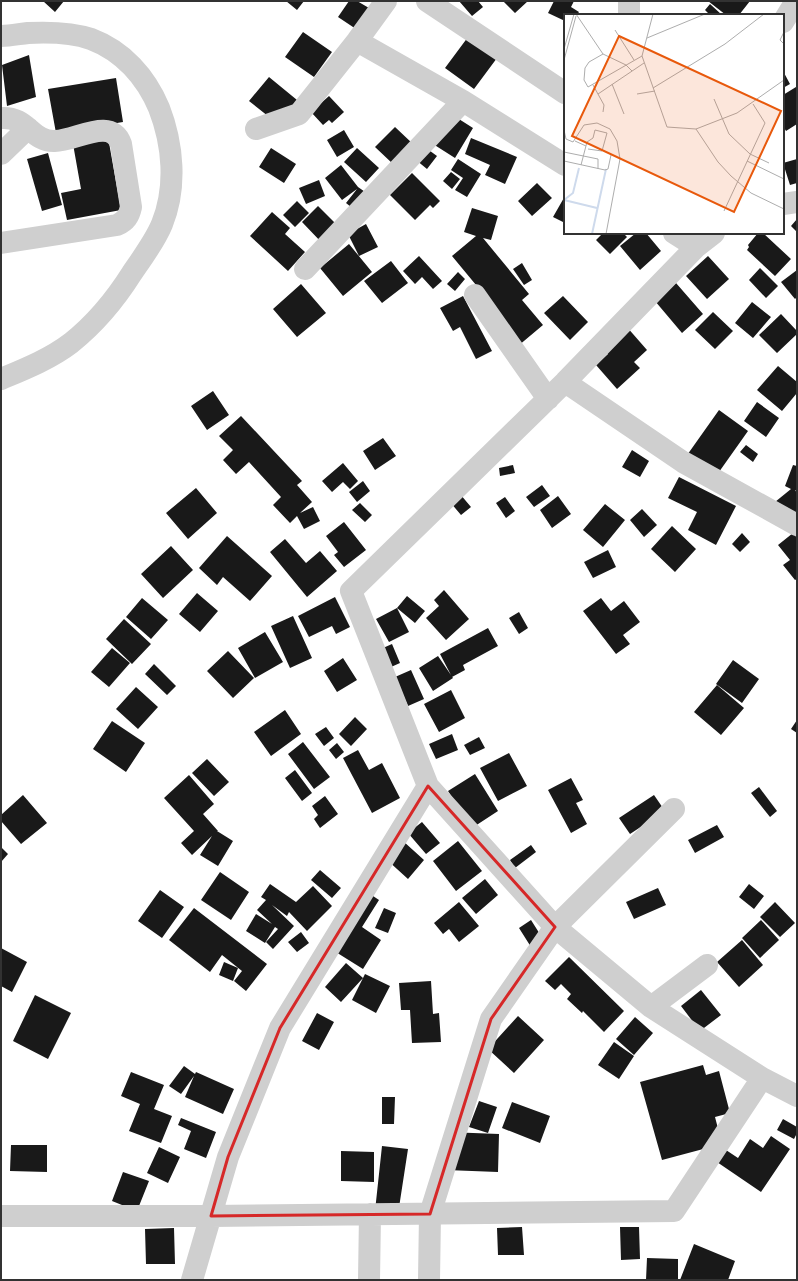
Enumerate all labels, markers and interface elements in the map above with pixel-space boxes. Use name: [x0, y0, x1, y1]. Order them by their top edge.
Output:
inset map: [564, 14, 784, 234]

